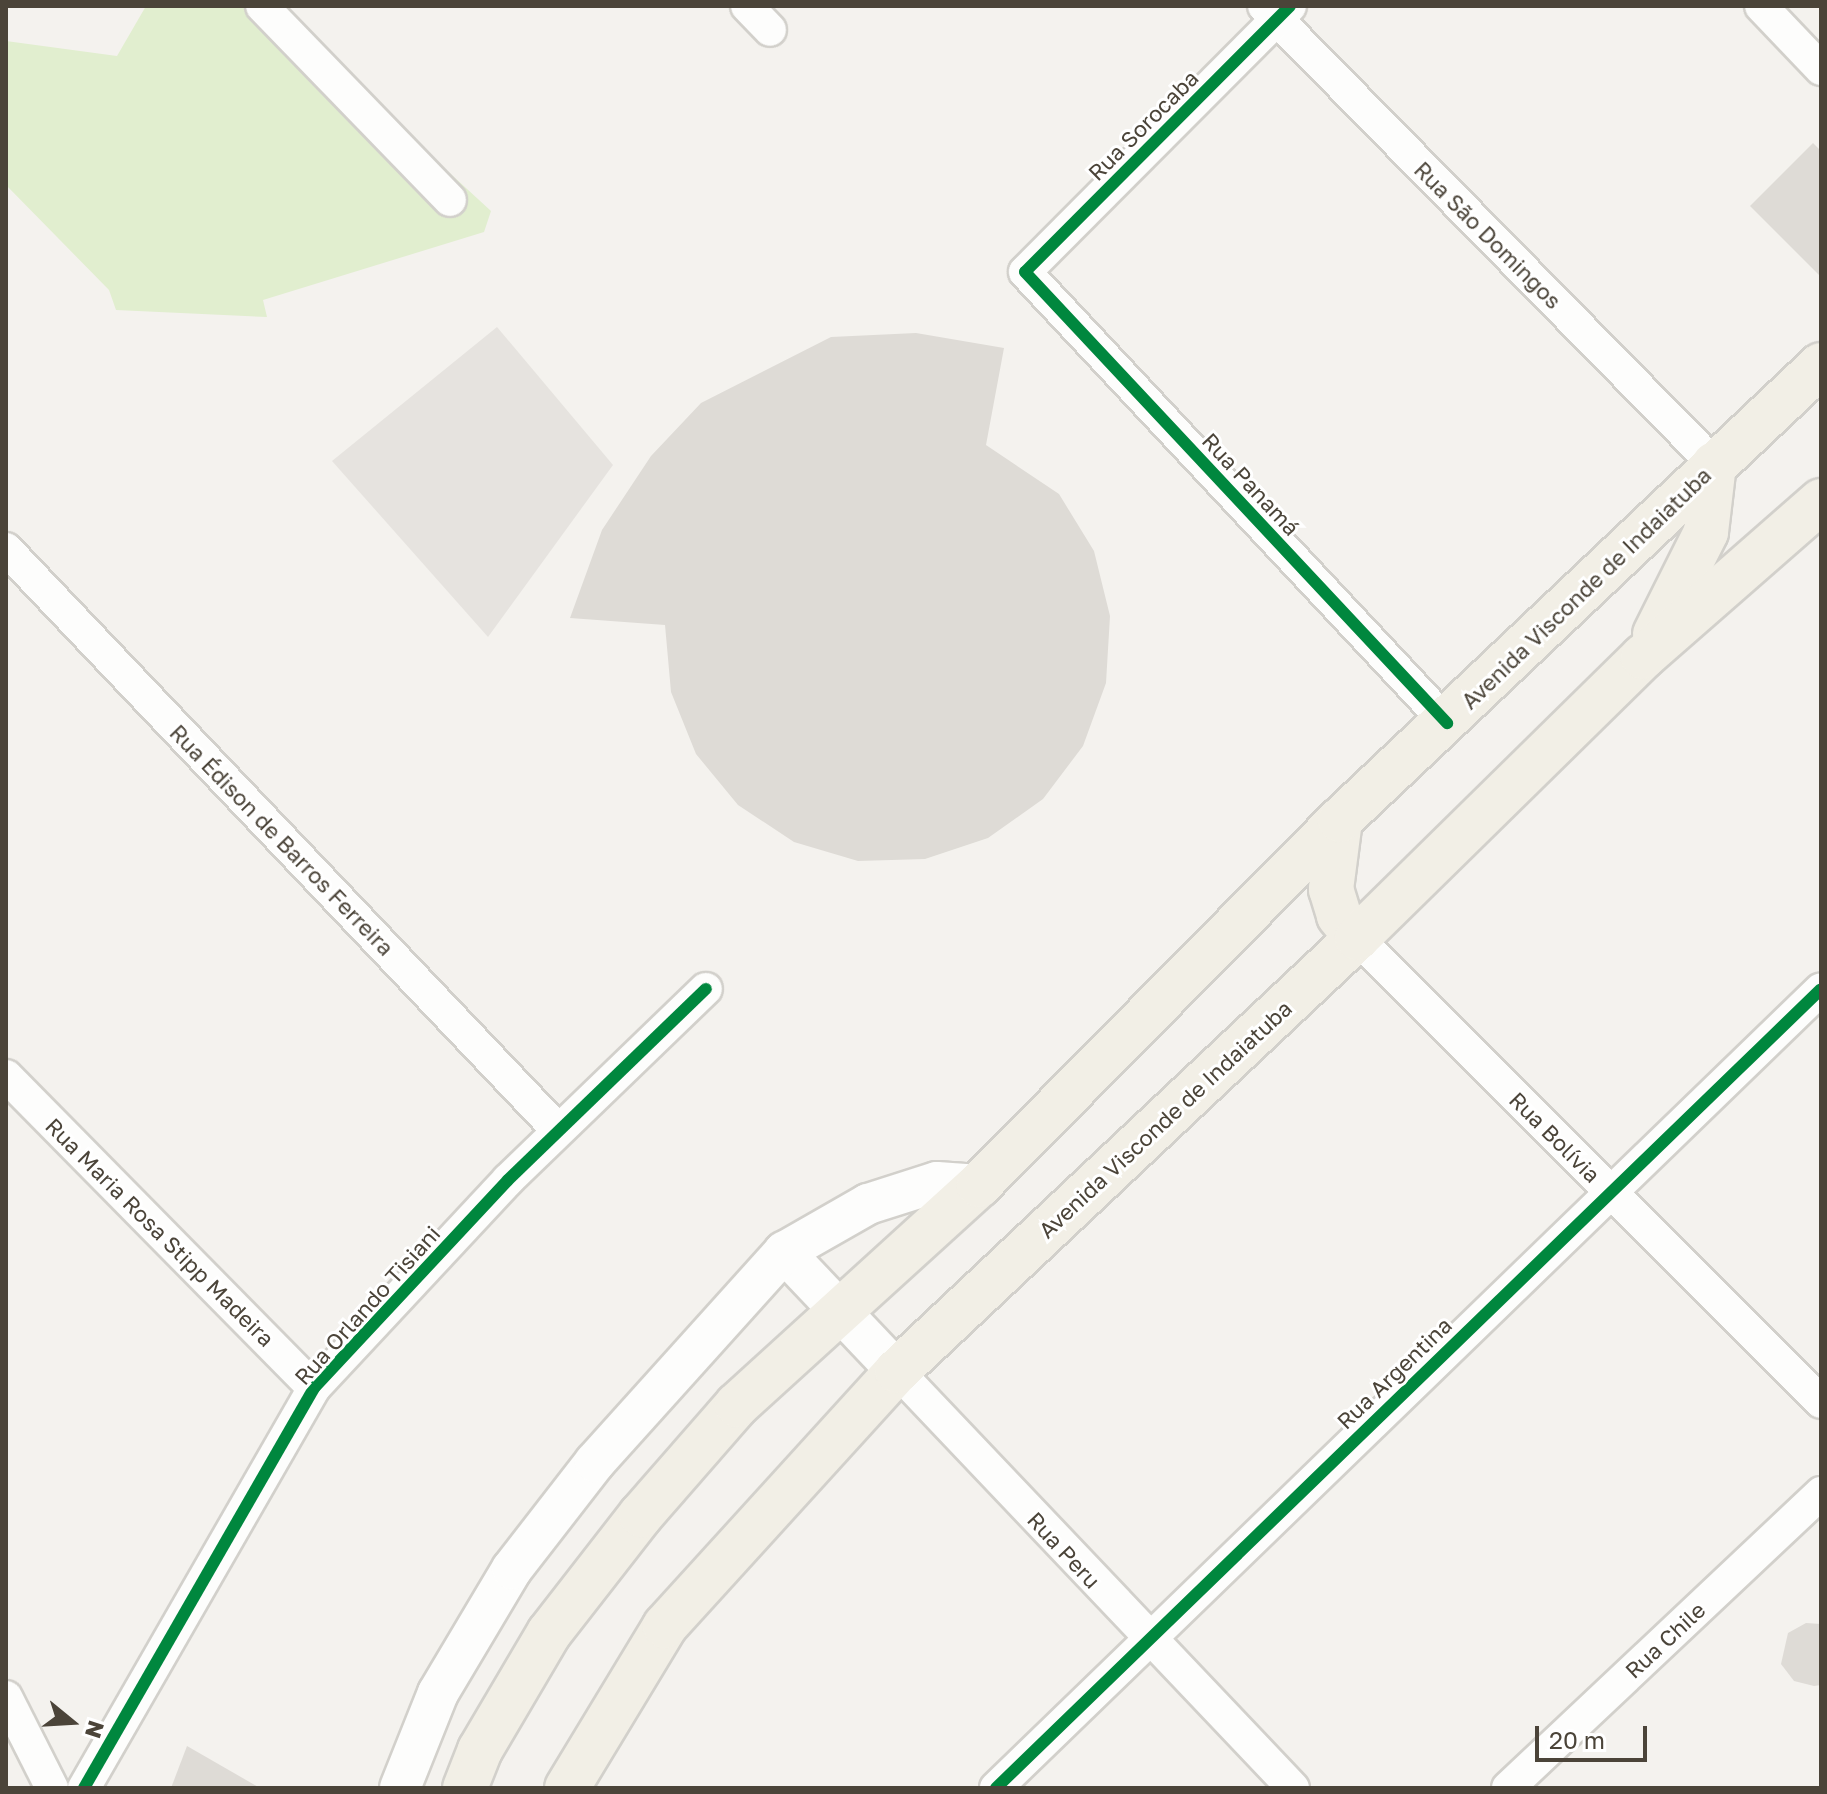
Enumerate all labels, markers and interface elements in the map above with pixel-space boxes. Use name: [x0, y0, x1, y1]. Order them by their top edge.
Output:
street label: Rua Sorocaba: [1082, 64, 1204, 186]
street label: Rua São Domingos: [1409, 156, 1567, 314]
street label: Rua Panamá: [1197, 427, 1305, 541]
street label: Avenida Visconde de Indaiatuba: [1456, 462, 1716, 714]
street label: Rua Édison de Barros Ferreira: [165, 719, 399, 961]
street label: Avenida Visconde de Indaiatuba: [1033, 995, 1297, 1243]
street label: Rua Bolívia: [1504, 1086, 1606, 1188]
street label: Rua Maria Rosa Stipp Madeira: [40, 1112, 280, 1352]
street label: Rua Orlando Tisiani: [289, 1220, 445, 1390]
street label: Rua Argentina: [1331, 1312, 1457, 1434]
street label: Rua Peru: [1022, 1506, 1106, 1594]
street label: Rua Chile: [1620, 1596, 1710, 1684]
north arrow: [32, 1682, 112, 1762]
scale bar: [1539, 1710, 1651, 1760]
text: N: [80, 1717, 111, 1742]
text: 20 m: [1549, 1725, 1605, 1754]

